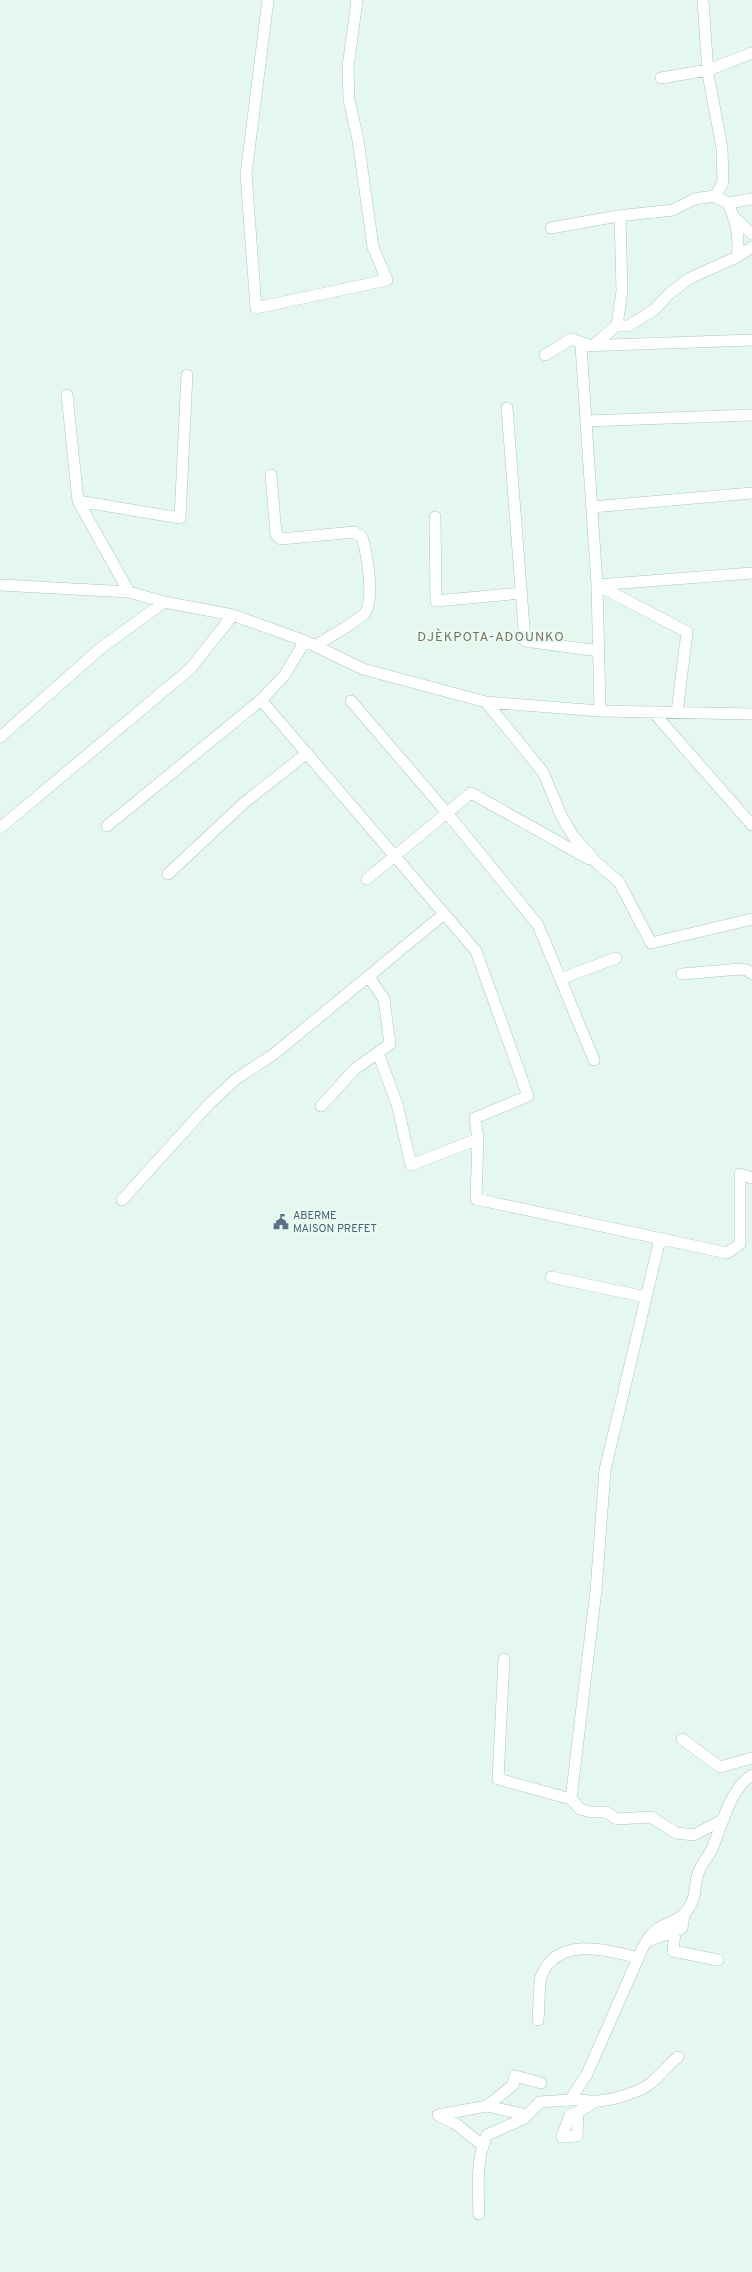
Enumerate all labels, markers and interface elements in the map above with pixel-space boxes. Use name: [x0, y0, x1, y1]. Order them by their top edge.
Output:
district label: DJÈKPOTA-ADOUNKO: [417, 628, 565, 646]
place label: ABERME MAISON PREFET: [293, 1209, 377, 1236]
public building icon: ABERME MAISON PREFET: [272, 1213, 290, 1231]

